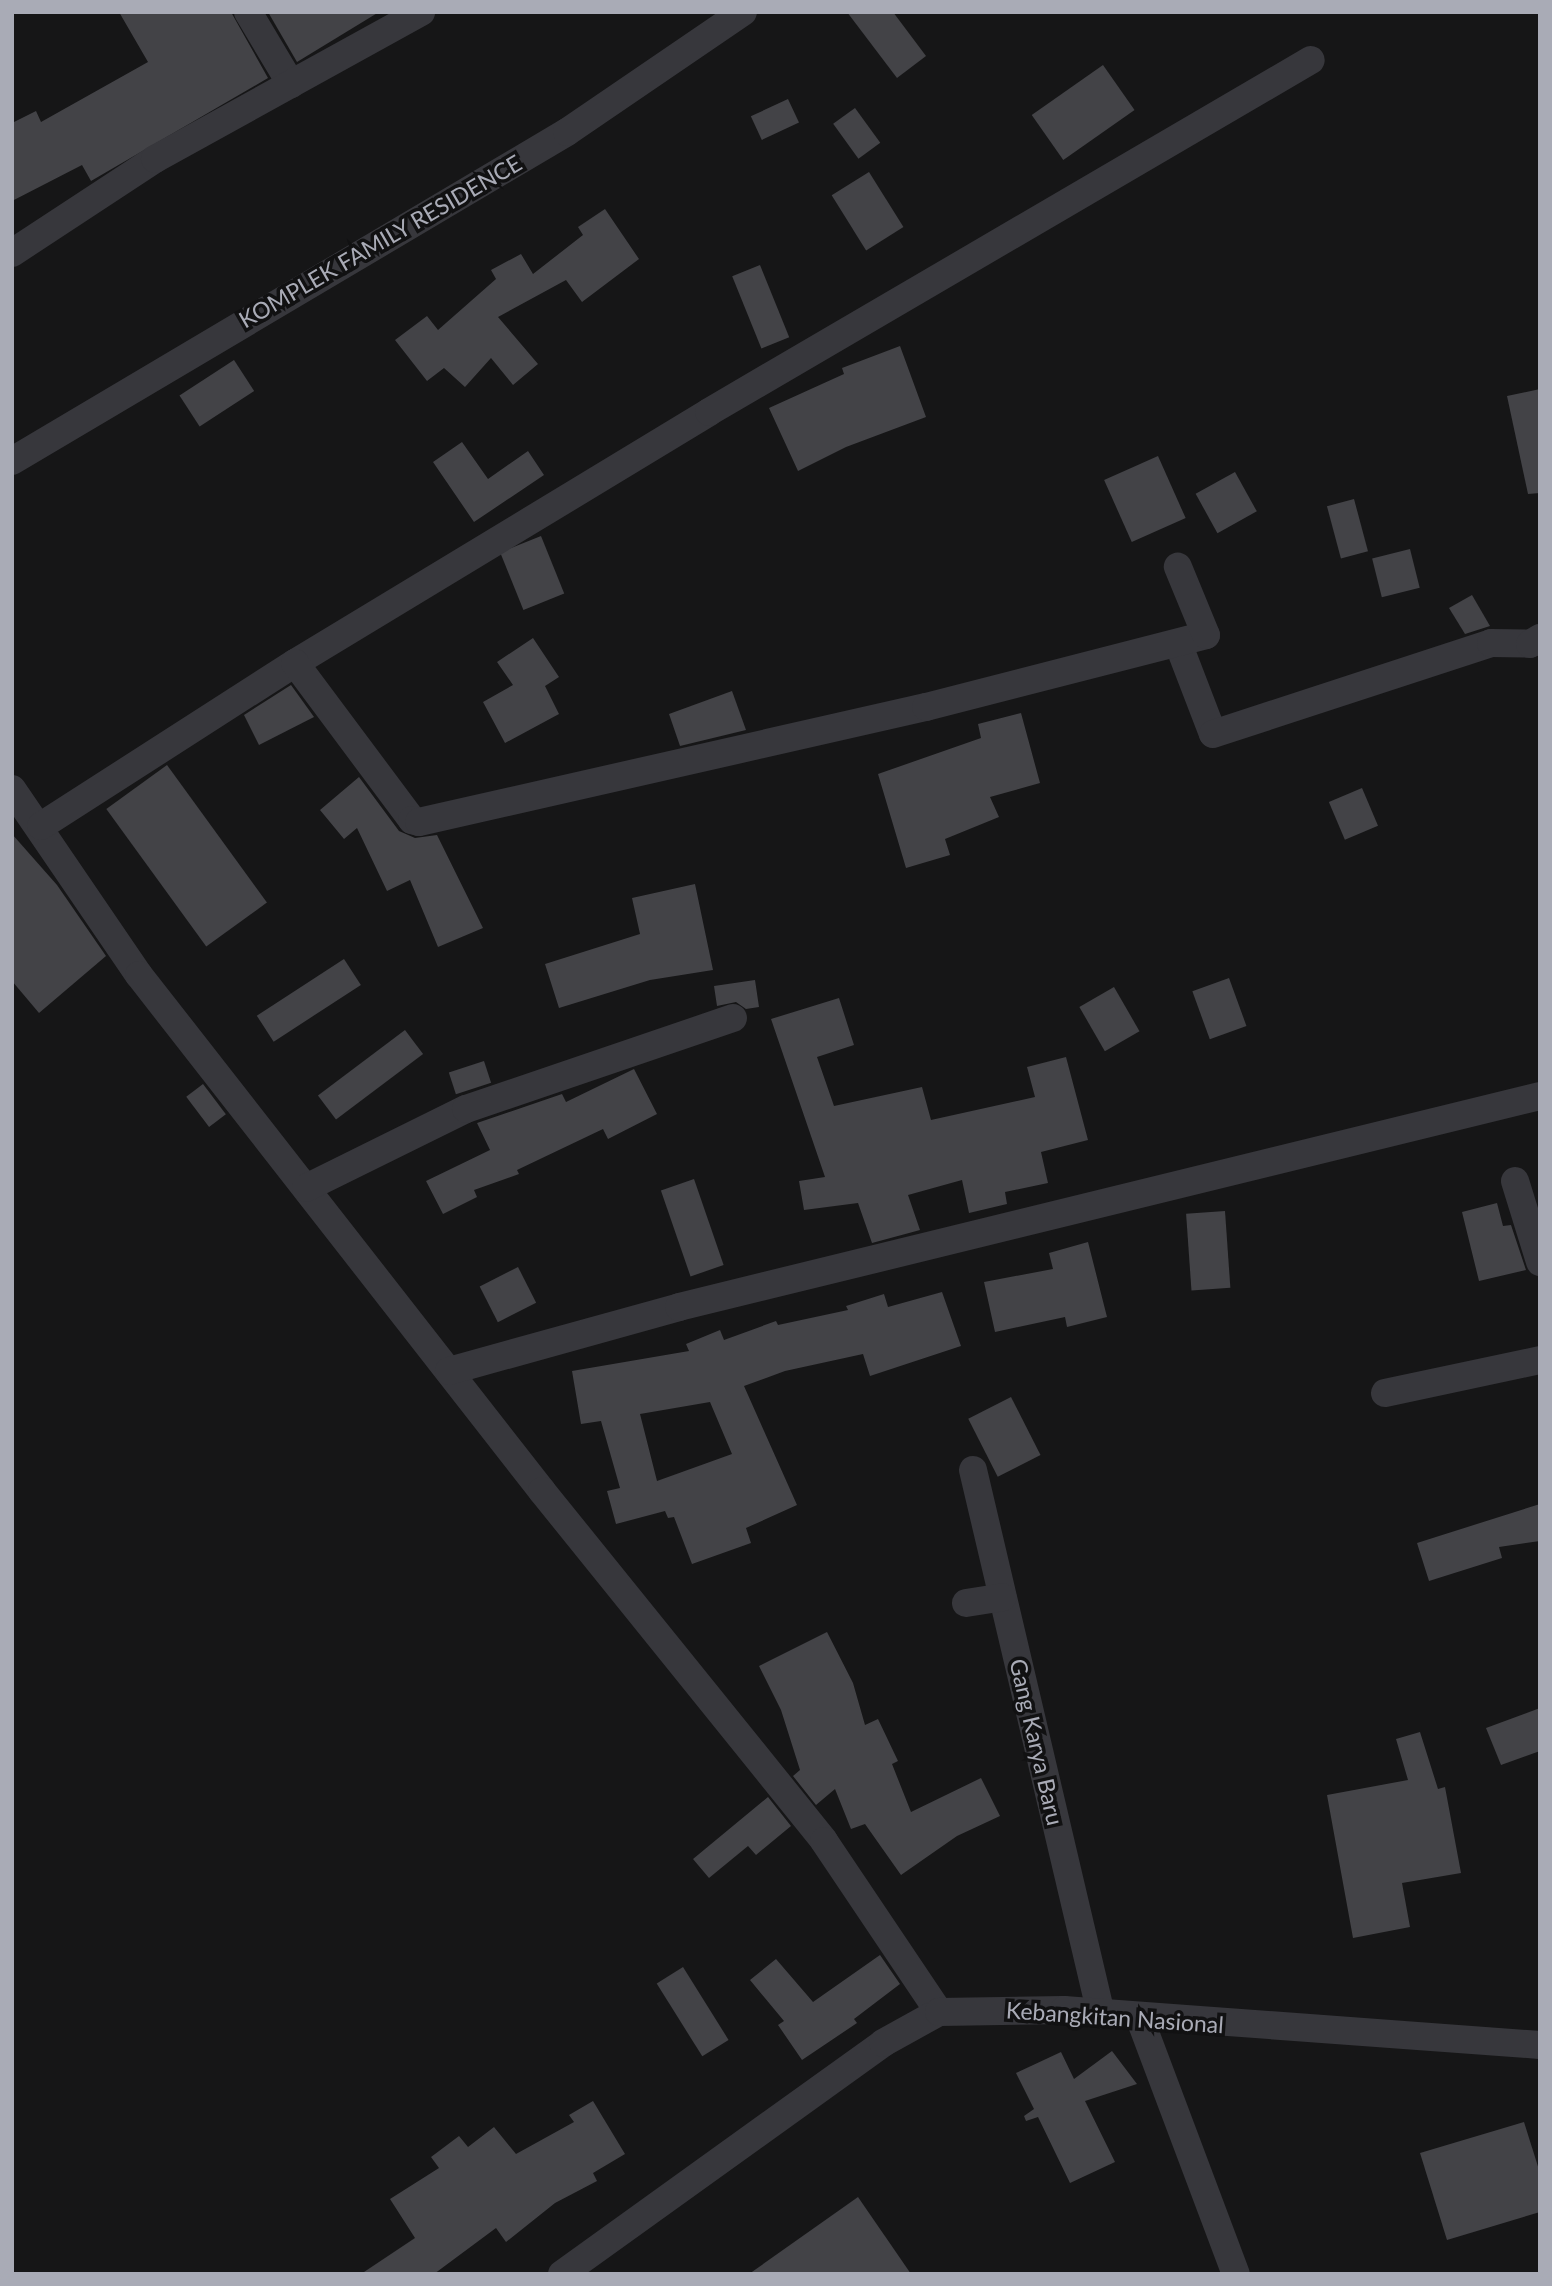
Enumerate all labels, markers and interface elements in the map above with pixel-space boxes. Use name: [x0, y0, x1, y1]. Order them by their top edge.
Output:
street label: KOMPLEK FAMILY RESIDENCE: [233, 148, 527, 334]
street label: Gang Karya Baru: [1004, 1656, 1070, 1828]
street label: Kebangkitan Nasional: [1005, 1996, 1225, 2038]

